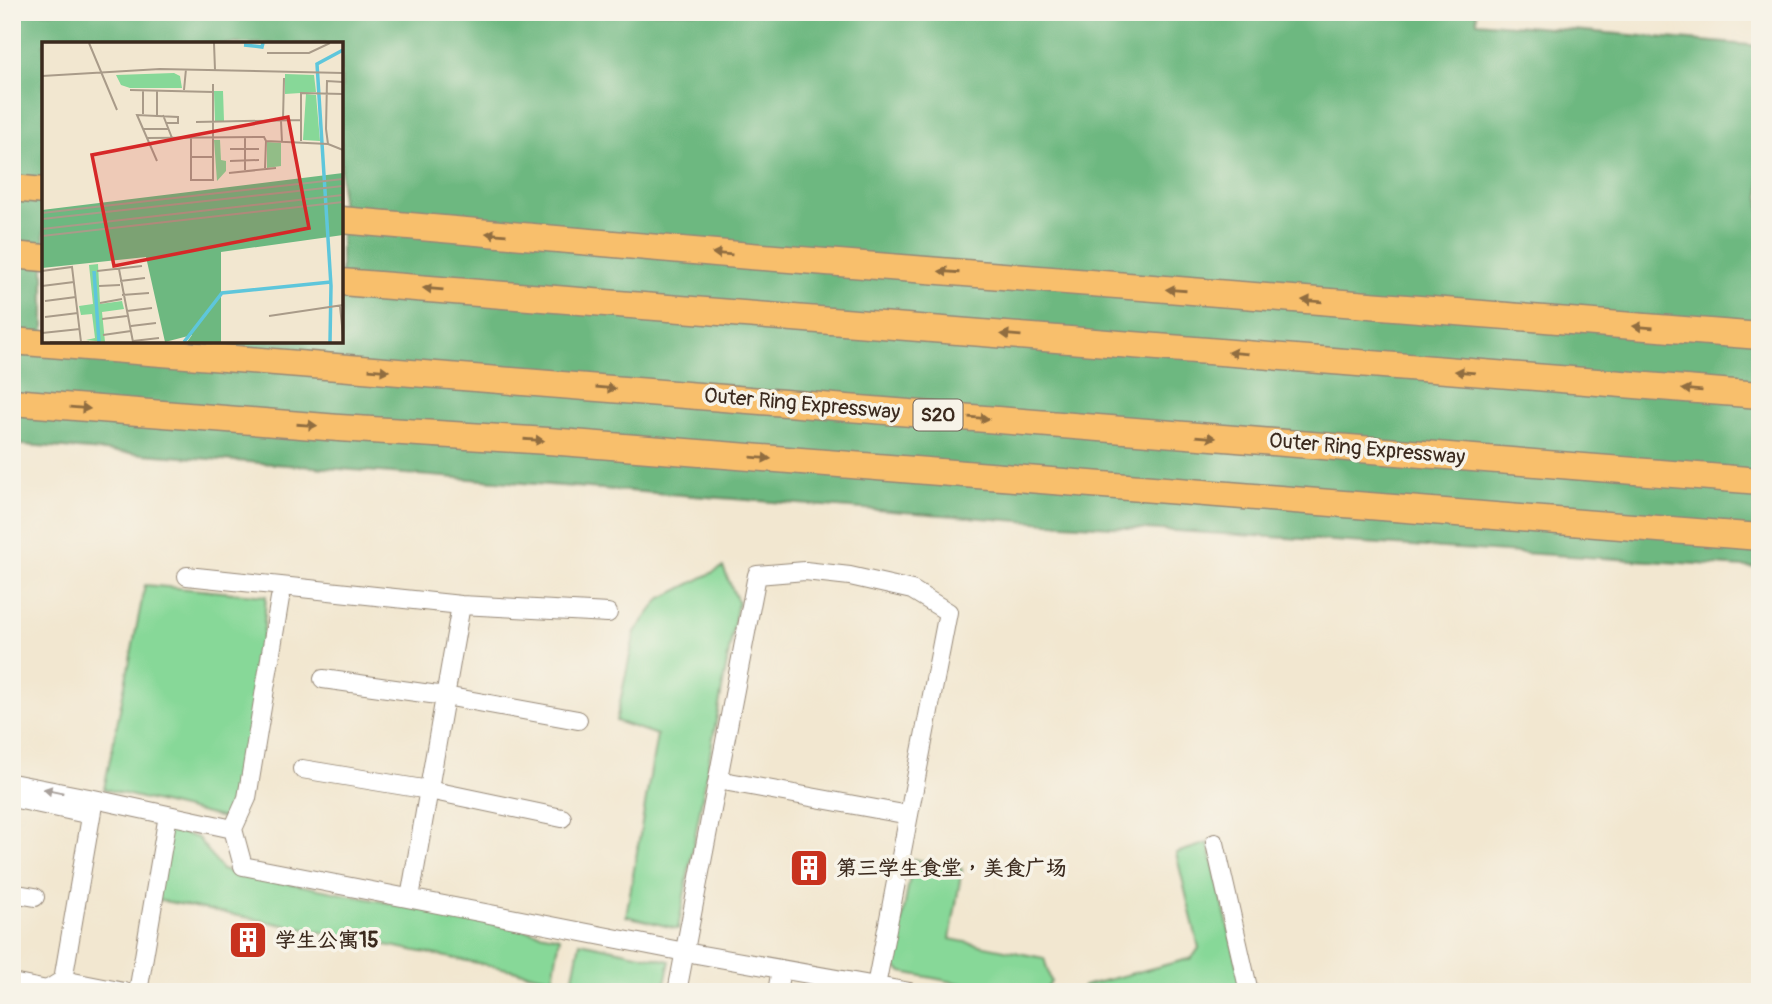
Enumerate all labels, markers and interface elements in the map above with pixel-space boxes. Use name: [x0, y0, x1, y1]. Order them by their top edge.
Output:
inset map: [42, 42, 343, 343]
one-way arrow: [484, 228, 506, 239]
one-way arrow: [711, 248, 733, 259]
one-way arrow: [938, 266, 960, 277]
one-way arrow: [421, 283, 443, 294]
one-way arrow: [1164, 284, 1186, 295]
one-way arrow: [1301, 295, 1323, 306]
one-way arrow: [1632, 321, 1654, 332]
one-way arrow: [1000, 329, 1022, 340]
one-way arrow: [1227, 347, 1249, 358]
one-way arrow: [368, 365, 390, 376]
one-way arrow: [1454, 366, 1476, 377]
street label: Outer Ring Expressway: [703, 382, 901, 426]
one-way arrow: [595, 383, 617, 394]
one-way arrow: [1681, 384, 1703, 395]
road number: S20: [914, 400, 962, 430]
one-way arrow: [69, 403, 91, 414]
one-way arrow: [969, 413, 991, 424]
one-way arrow: [296, 420, 318, 431]
street label: Outer Ring Expressway: [1268, 427, 1466, 471]
one-way arrow: [1195, 432, 1217, 443]
one-way arrow: [523, 435, 545, 446]
one-way arrow: [750, 453, 772, 464]
one-way arrow: [42, 785, 64, 796]
building icon: 第三学生食堂，美食广场: [788, 847, 830, 889]
place label: 第三学生食堂，美食广场: [836, 855, 1067, 882]
building icon: 学生公寓15: [227, 919, 269, 961]
place label: 学生公寓15: [275, 927, 379, 954]

